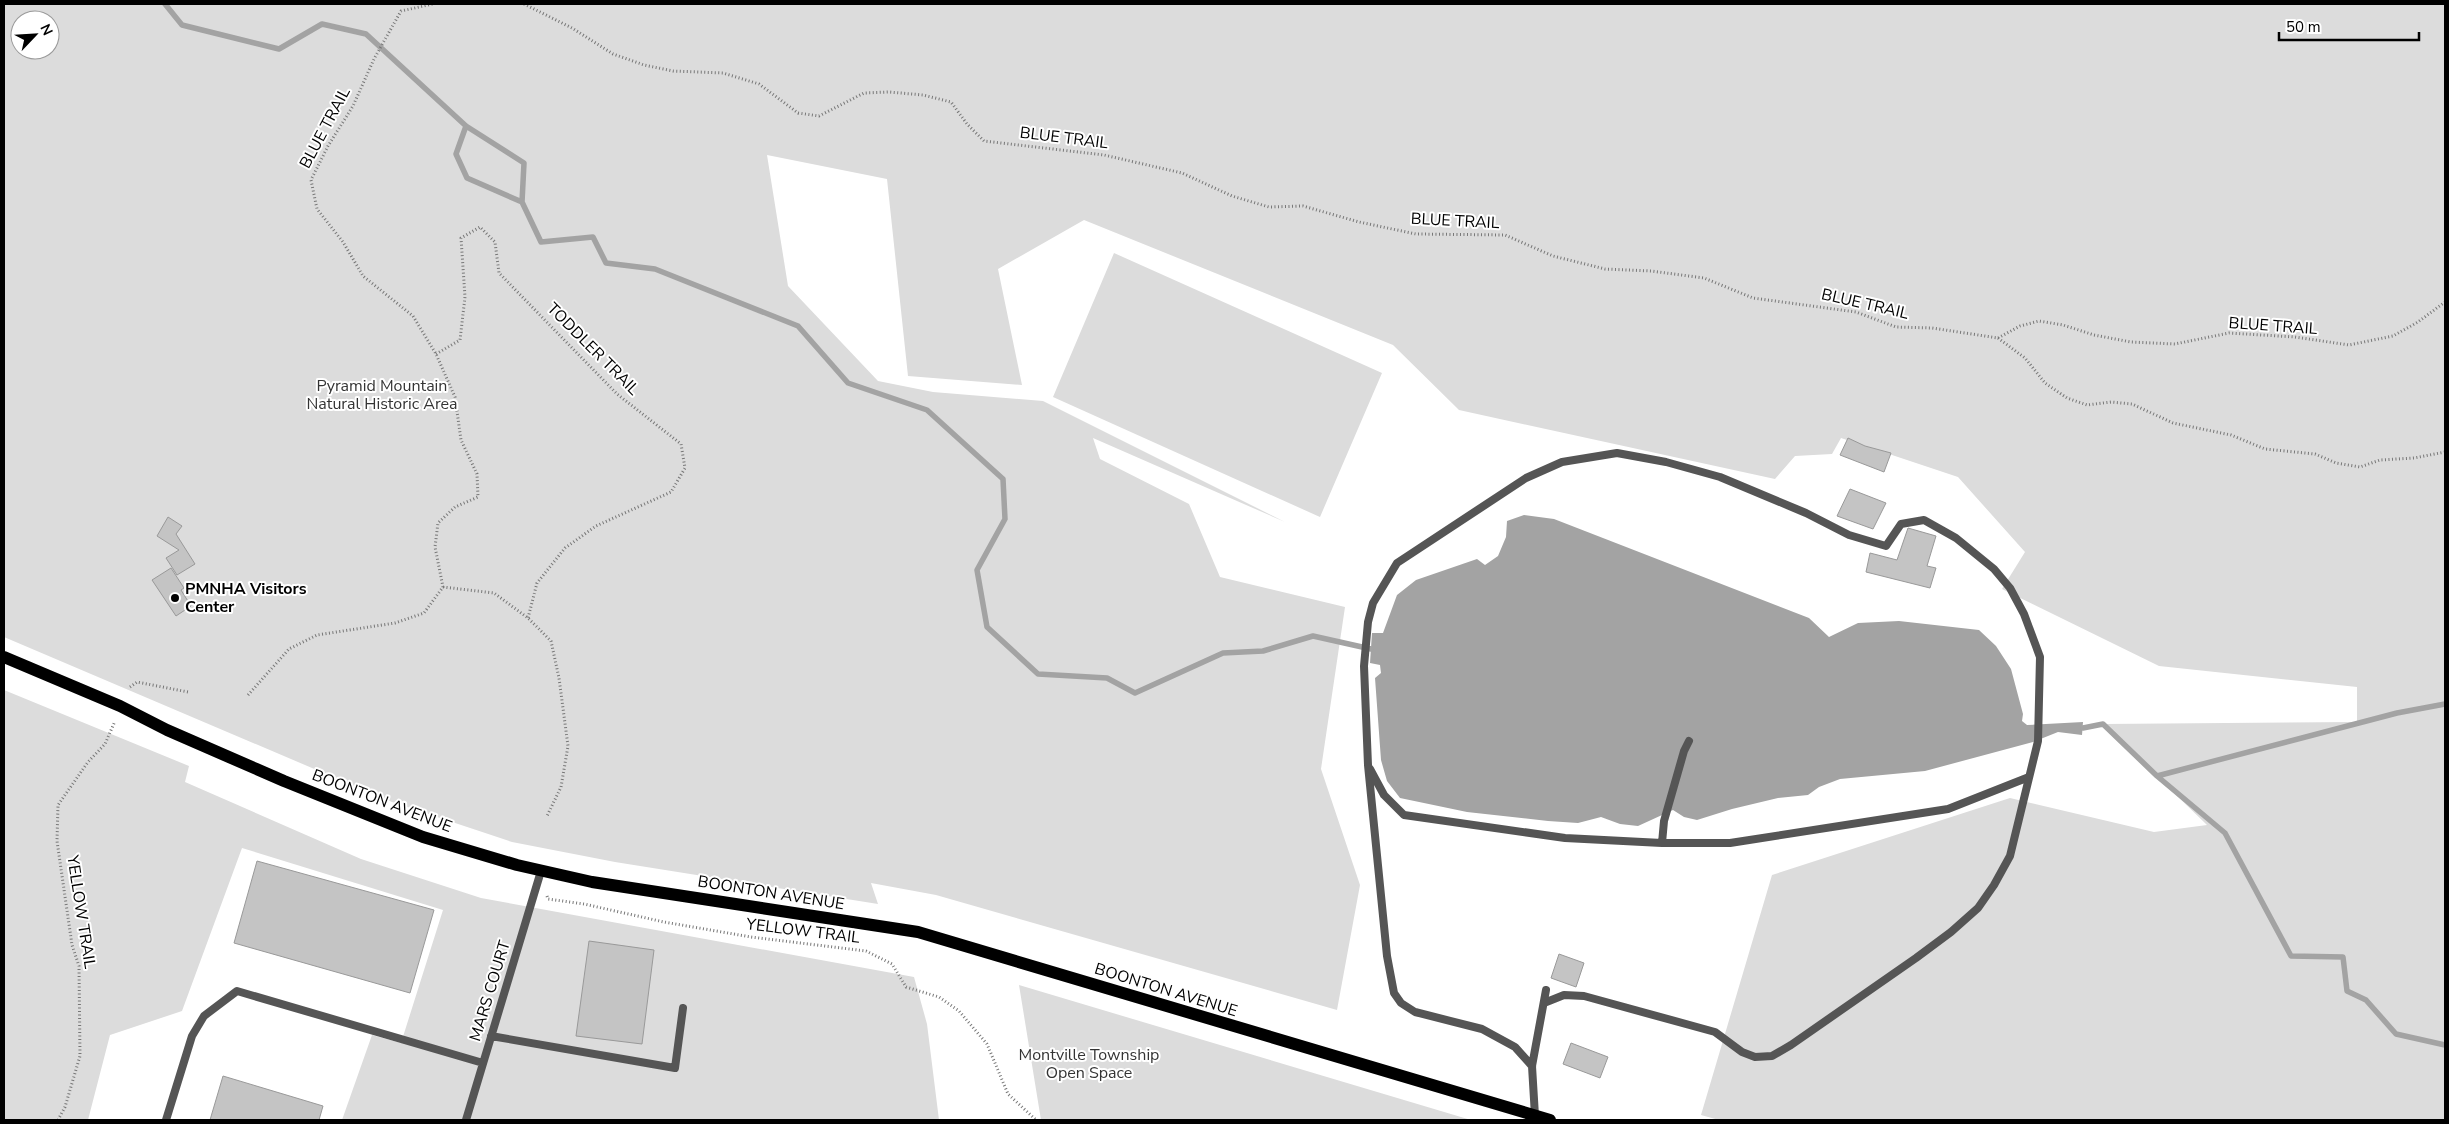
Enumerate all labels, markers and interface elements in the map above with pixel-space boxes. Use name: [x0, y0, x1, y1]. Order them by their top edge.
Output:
north arrow: [10, 10, 60, 60]
scale bar: [2279, 10, 2419, 42]
text: 50 m: [2286, 17, 2321, 37]
text: N: [36, 21, 57, 38]
street label: BLUE TRAIL: [294, 83, 356, 172]
street label: BLUE TRAIL: [1019, 122, 1110, 154]
street label: BLUE TRAIL: [1410, 208, 1500, 234]
street label: BLUE TRAIL: [1819, 283, 1911, 325]
street label: TODDLER TRAIL: [542, 298, 644, 400]
street label: BLUE TRAIL: [2228, 312, 2318, 340]
park label: Pyramid Mountain Natural Historic Area: [306, 375, 458, 415]
place label: PMNHA Visitors Center: [185, 578, 307, 618]
marker: PMNHA Visitors Center: [169, 592, 181, 604]
street label: BOONTON AVENUE: [309, 764, 455, 838]
street label: YELLOW TRAIL: [61, 853, 101, 970]
street label: BOONTON AVENUE: [696, 871, 846, 915]
street label: YELLOW TRAIL: [744, 913, 861, 949]
street label: MARS COURT: [464, 938, 516, 1044]
street label: BOONTON AVENUE: [1092, 958, 1240, 1022]
park label: Montville Township Open Space: [1019, 1044, 1159, 1084]

